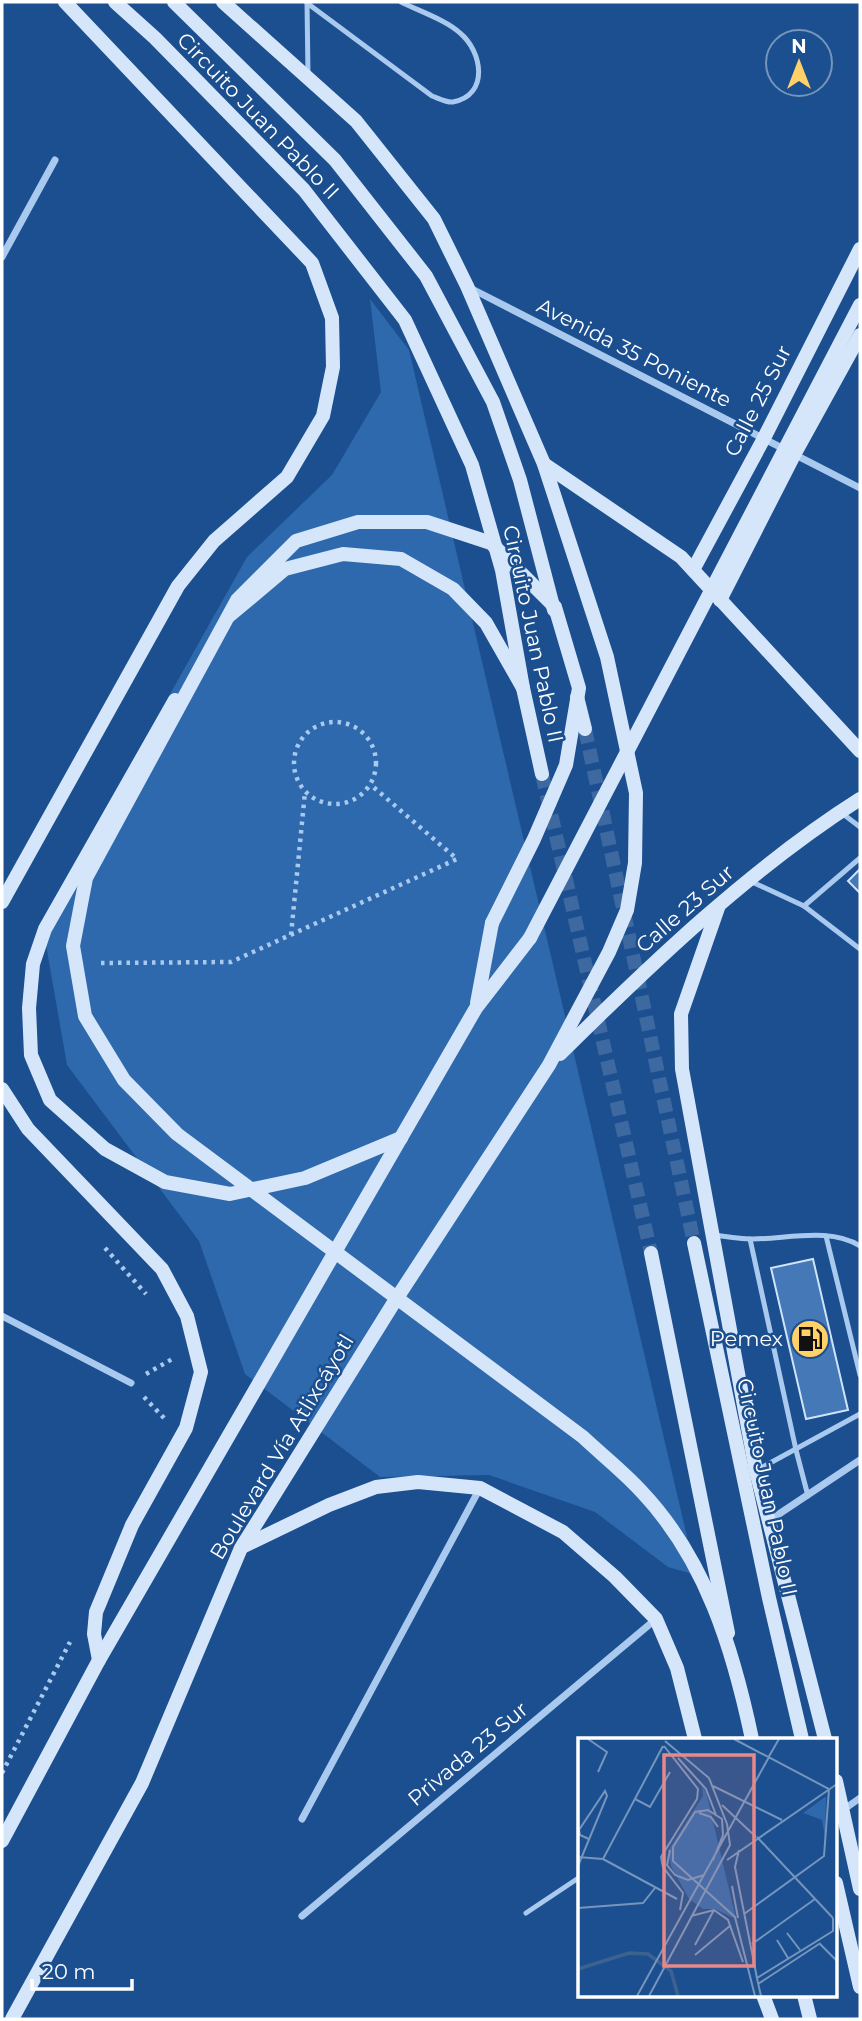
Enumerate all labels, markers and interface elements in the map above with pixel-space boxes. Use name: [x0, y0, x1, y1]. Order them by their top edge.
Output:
street label: Circuito Juan Pablo II: [172, 27, 344, 204]
north arrow: [764, 28, 834, 98]
text: N: [791, 35, 807, 58]
street label: Avenida 35 Poniente: [533, 293, 736, 412]
street label: Calle 25 Sur: [719, 341, 796, 461]
street label: Circuito Juan Pablo II: [498, 523, 569, 745]
street label: Calle 23 Sur: [631, 859, 739, 958]
fuel station icon: Pemex: [789, 1318, 831, 1360]
place label: Pemex: [710, 1326, 783, 1351]
street label: Boulevard Vía Atlixcáyotl: [204, 1330, 359, 1564]
street label: Circuito Juan Pablo II: [732, 1376, 803, 1598]
street label: Privada 23 Sur: [403, 1696, 533, 1811]
inset map: [578, 1738, 838, 1996]
scale bar: [32, 1948, 131, 1992]
text: 20 m: [42, 1959, 96, 1984]

